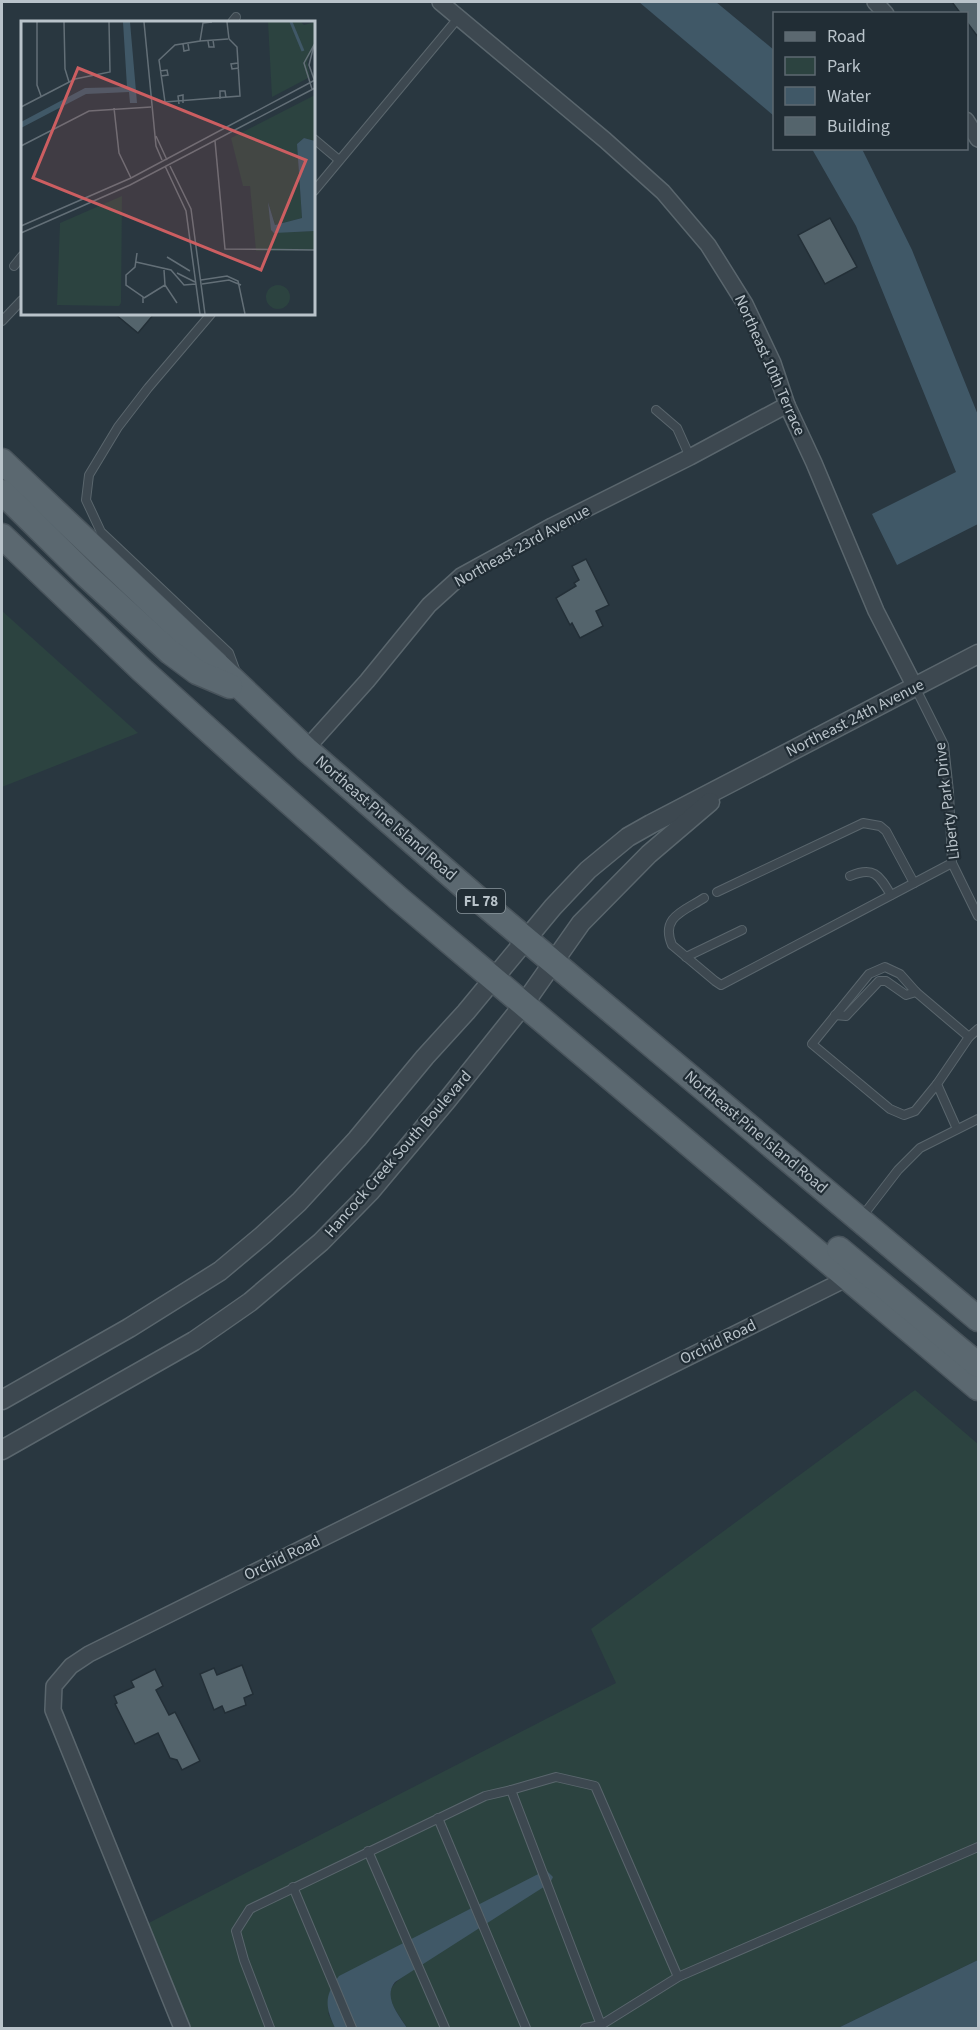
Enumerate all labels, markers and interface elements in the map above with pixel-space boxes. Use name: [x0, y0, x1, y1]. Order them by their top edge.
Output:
legend: [773, 12, 968, 150]
inset map: [21, 21, 315, 315]
text: Road: [827, 24, 866, 49]
text: Park: [827, 54, 861, 79]
text: Water: [827, 84, 871, 109]
text: Building: [827, 114, 890, 139]
street label: Northeast 10th Terrace: [729, 291, 811, 439]
street label: Northeast 23rd Avenue: [450, 499, 594, 593]
street label: Northeast 24th Avenue: [782, 674, 928, 762]
street label: Liberty Park Drive: [929, 741, 965, 861]
street label: Northeast Pine Island Road: [311, 750, 461, 886]
road number: FL 78: [457, 889, 505, 913]
street label: Hancock Creek South Boulevard: [319, 1066, 477, 1242]
street label: Northeast Pine Island Road: [680, 1066, 832, 1198]
street label: Orchid Road: [676, 1314, 760, 1370]
street label: Orchid Road: [240, 1530, 324, 1586]

